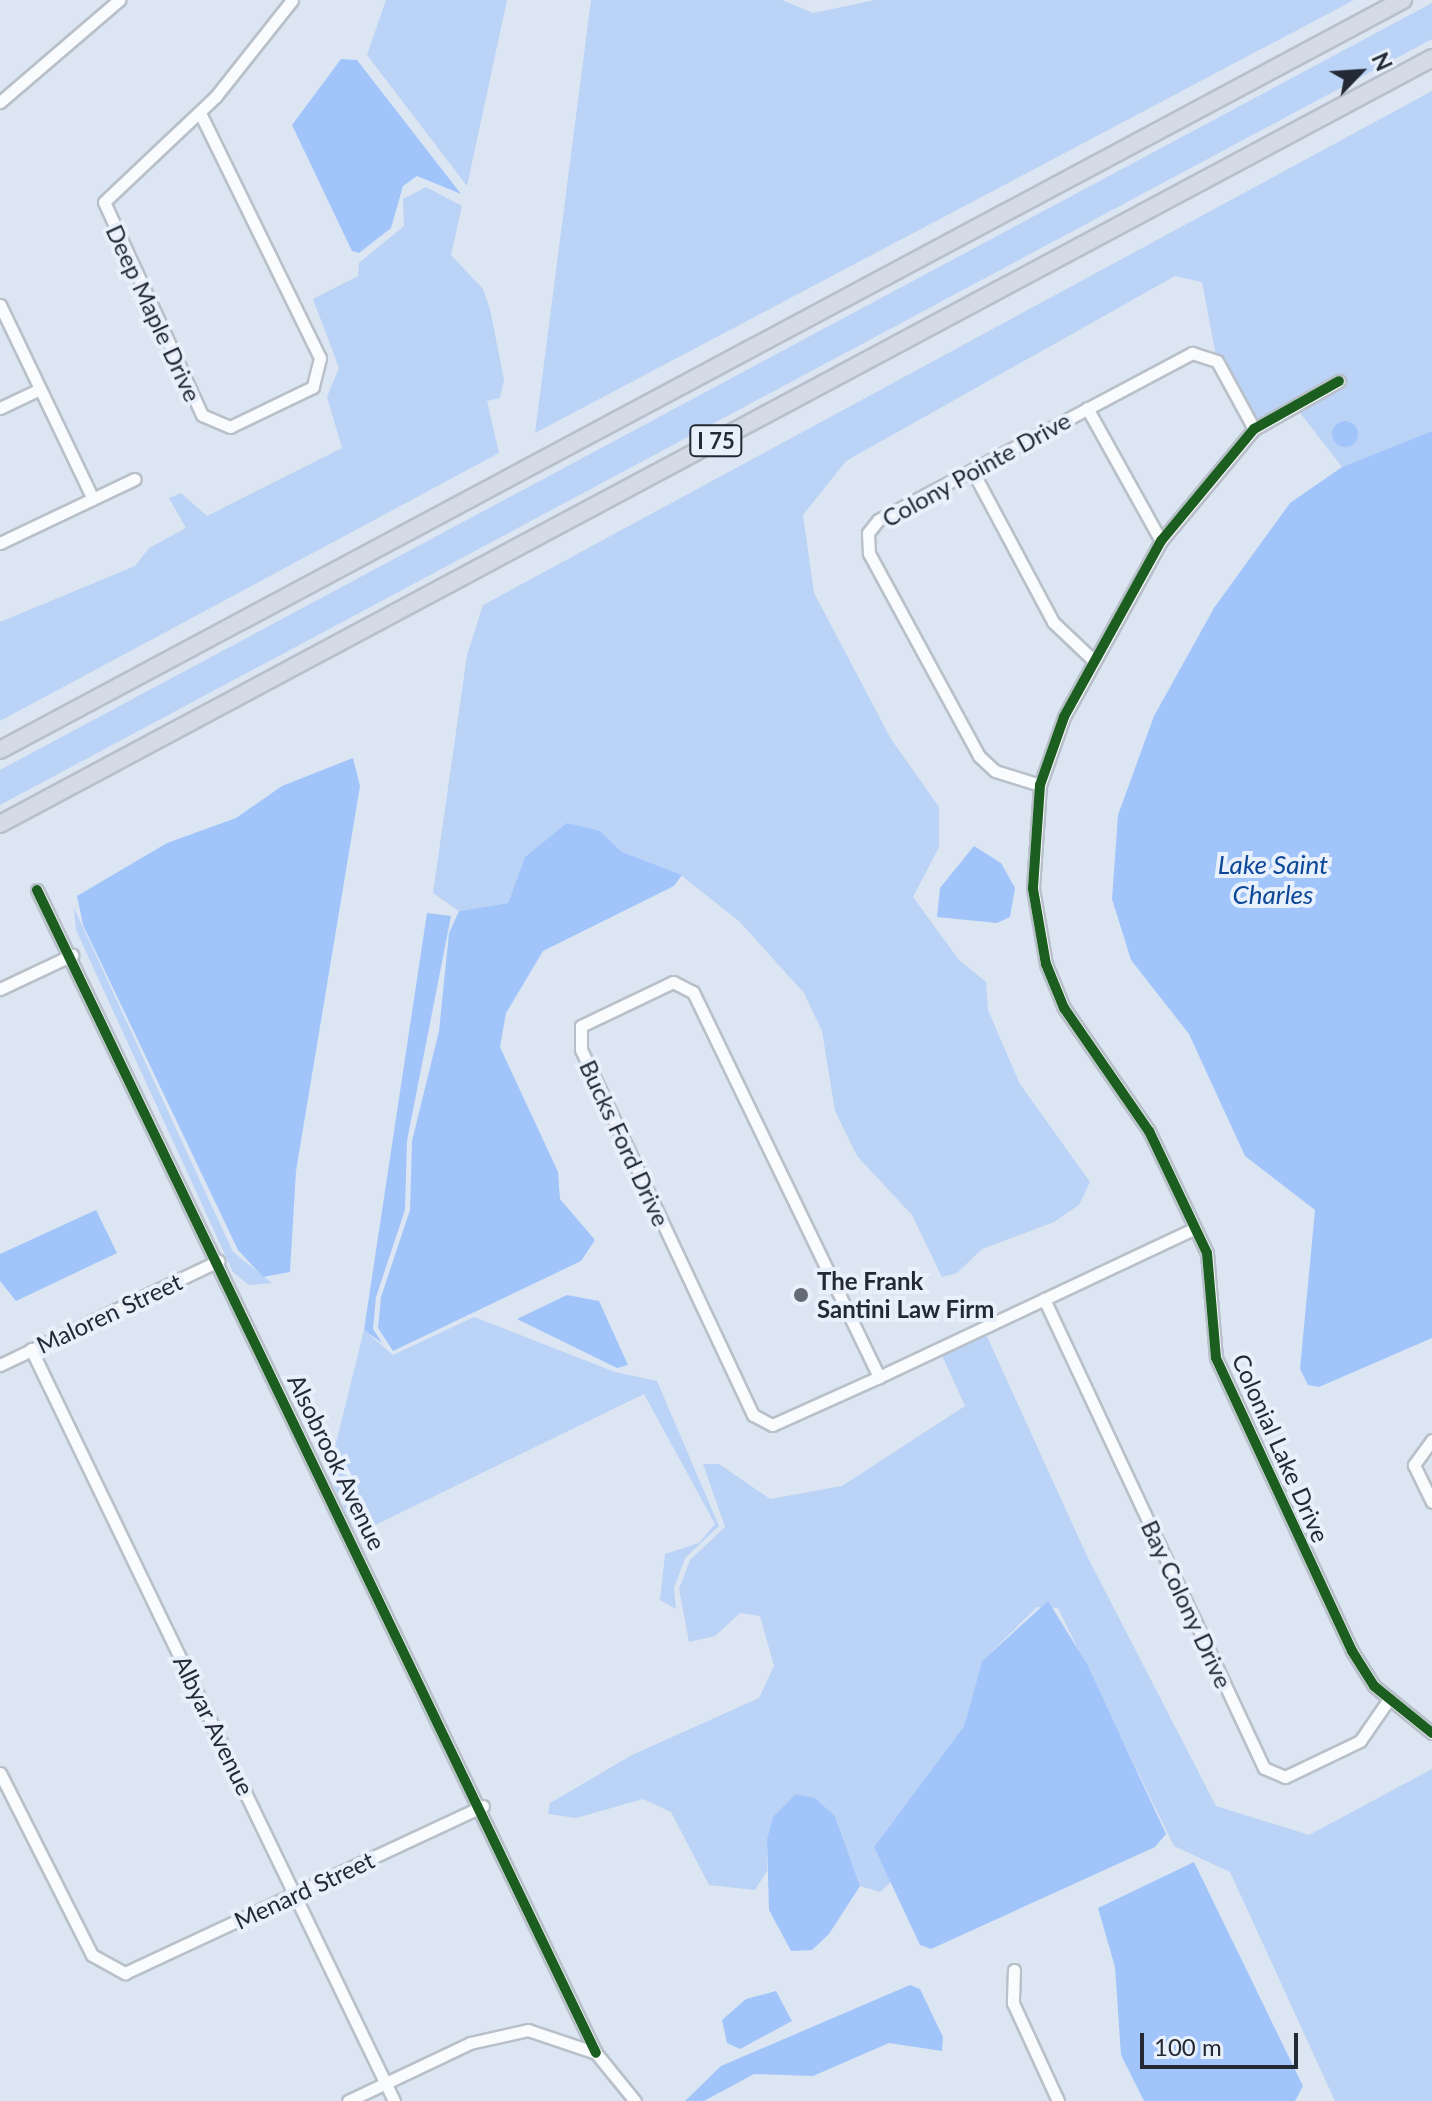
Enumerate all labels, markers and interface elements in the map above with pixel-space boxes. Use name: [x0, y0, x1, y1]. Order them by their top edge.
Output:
north arrow: [1320, 32, 1400, 112]
text: N: [1366, 48, 1398, 75]
street label: Deep Maple Drive: [100, 220, 208, 406]
street label: Colony Pointe Drive: [877, 405, 1075, 533]
road number: I 75: [688, 423, 744, 459]
water label: Lake Saint Charles: [1218, 849, 1328, 910]
street label: Bucks Ford Drive: [574, 1055, 676, 1231]
street label: Maloren Street: [32, 1267, 186, 1359]
place label: The Frank Santini Law Firm: [817, 1267, 995, 1323]
marker: The Frank Santini Law Firm: [792, 1286, 810, 1304]
street label: Colonial Lake Drive: [1226, 1349, 1336, 1547]
street label: Alsobrook Avenue: [282, 1369, 392, 1555]
street label: Bay Colony Drive: [1135, 1515, 1239, 1693]
street label: Albyar Avenue: [167, 1650, 261, 1800]
street label: Menard Street: [230, 1845, 378, 1935]
scale bar: [1144, 2017, 1302, 2067]
text: 100 m: [1154, 2032, 1222, 2061]

